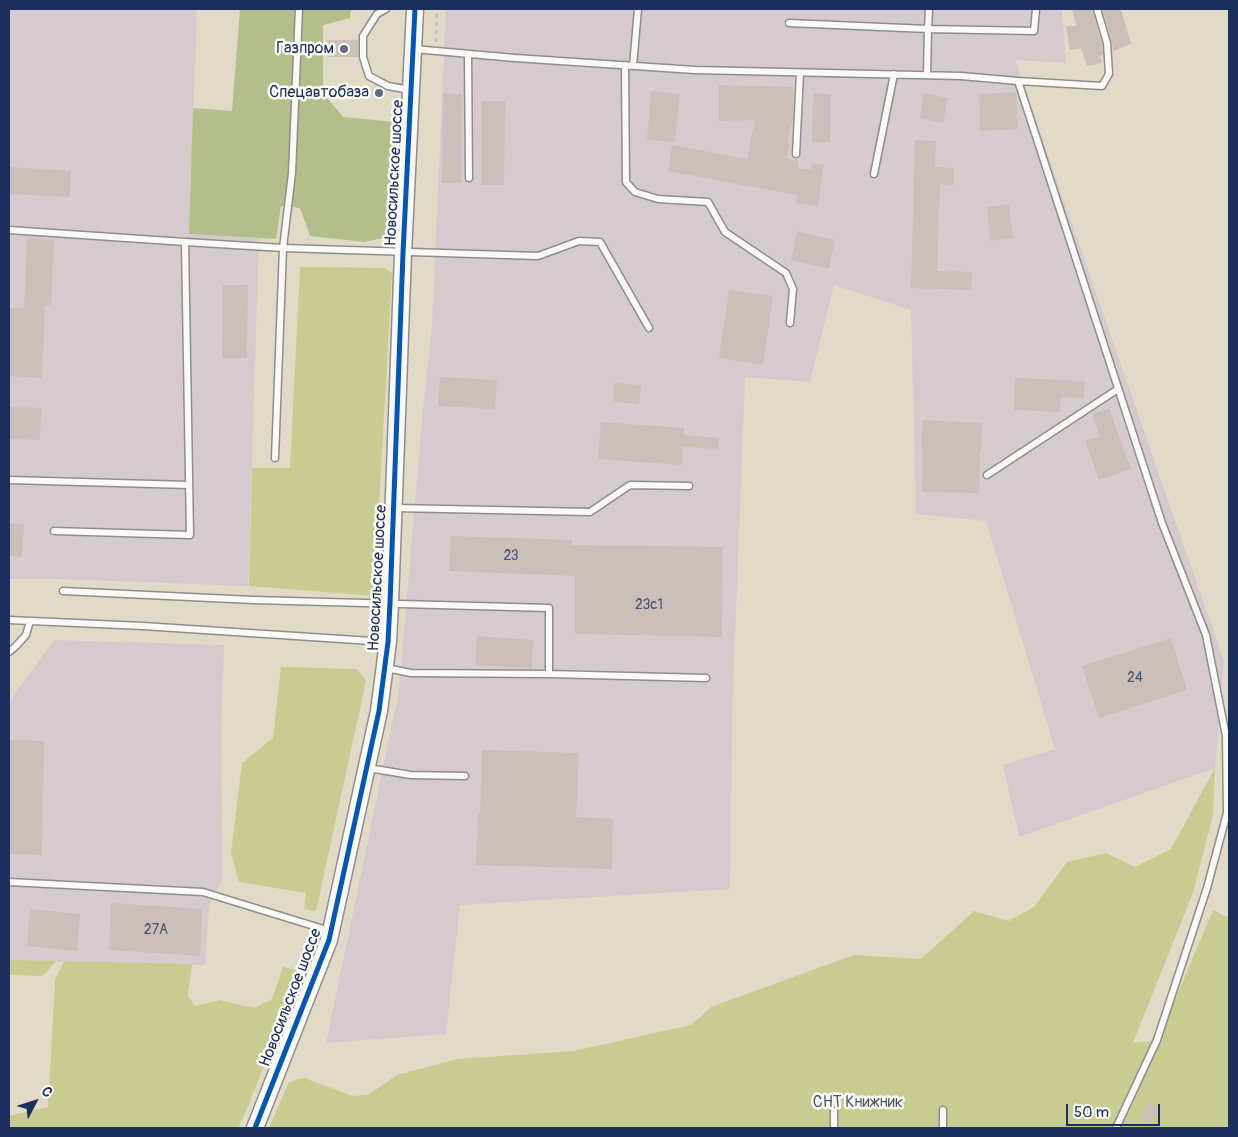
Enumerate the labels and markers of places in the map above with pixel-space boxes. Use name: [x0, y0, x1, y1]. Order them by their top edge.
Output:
place label: Газпром: [276, 39, 334, 59]
marker: Газпром: [338, 43, 350, 55]
place label: Спецавтобаза: [269, 83, 369, 103]
marker: Спецавтобаза: [373, 87, 385, 99]

